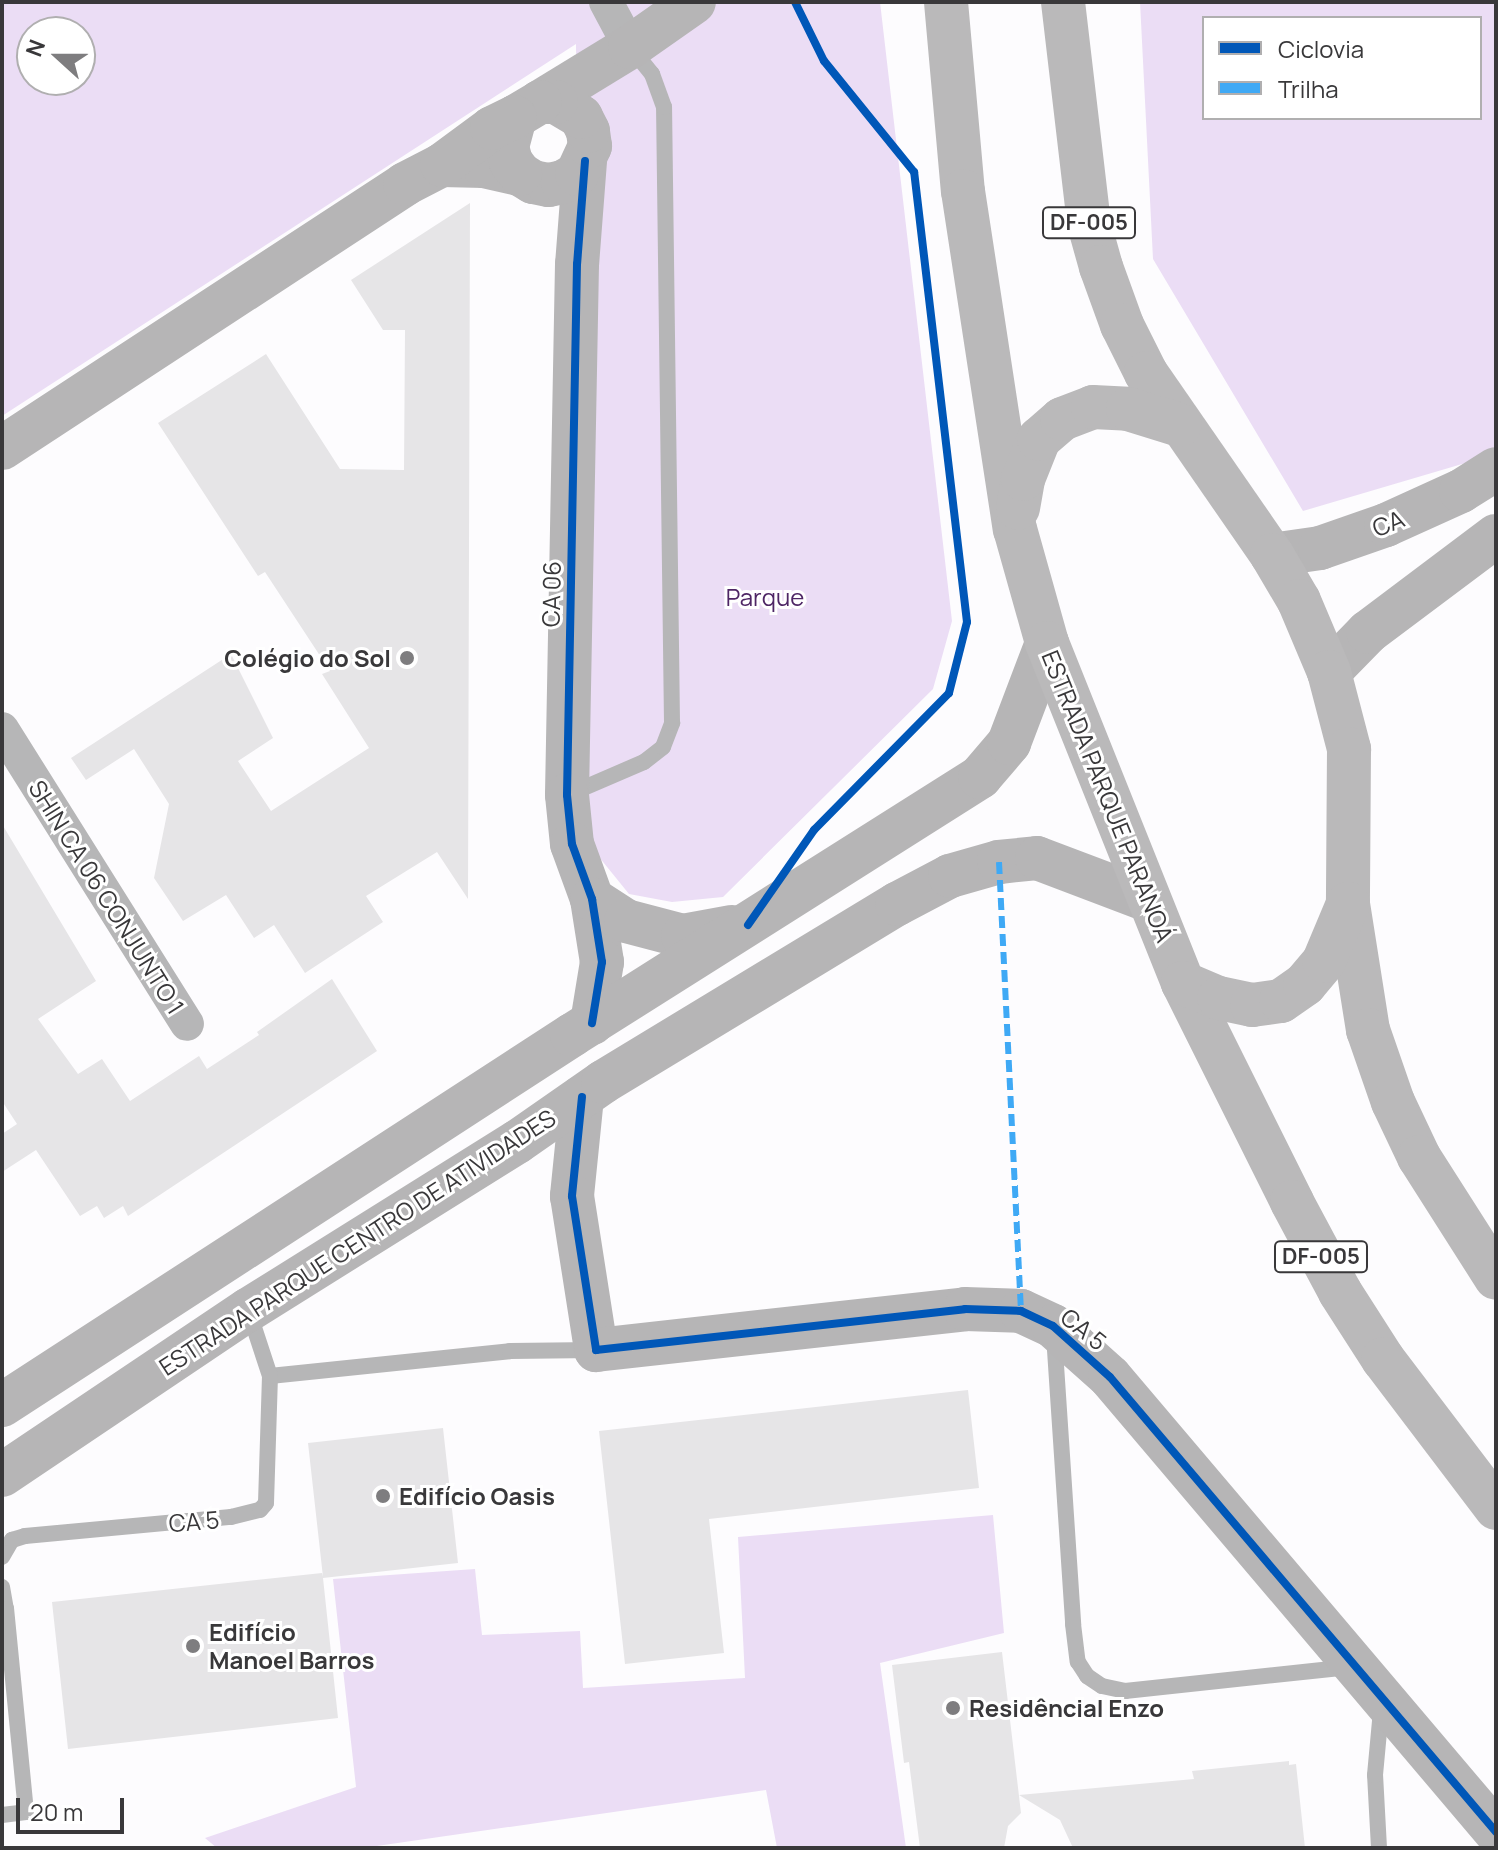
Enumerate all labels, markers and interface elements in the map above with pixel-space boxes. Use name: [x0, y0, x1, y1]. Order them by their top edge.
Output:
north arrow: [16, 16, 96, 96]
legend: [1202, 16, 1482, 120]
text: Ciclovia: [1278, 32, 1364, 65]
text: N: [19, 35, 52, 61]
text: Trilha: [1278, 72, 1339, 105]
road number: DF-005: [1041, 205, 1137, 241]
street label: CA: [1368, 504, 1408, 542]
street label: CA 06: [536, 561, 566, 627]
park label: Parque: [726, 583, 804, 611]
place label: Colégio do Sol: [224, 644, 391, 672]
street label: ESTRADA PARQUE PARANOÁ: [1036, 646, 1180, 946]
marker: Colégio do Sol: [398, 649, 416, 667]
street label: SHIN CA 06 CONJUNTO 1: [23, 775, 191, 1019]
street label: ESTRADA PARQUE CENTRO DE ATIVIDADES: [154, 1103, 560, 1381]
road number: DF-005: [1273, 1239, 1369, 1275]
street label: CA 5: [1055, 1302, 1113, 1356]
place label: Edifício Oasis: [399, 1482, 555, 1510]
marker: Edifício Oasis: [374, 1487, 392, 1505]
street label: CA 5: [168, 1504, 220, 1538]
place label: Edifício Manoel Barros: [209, 1618, 374, 1674]
marker: Edifício Manoel Barros: [184, 1637, 202, 1655]
place label: Residêncial Enzo: [969, 1694, 1164, 1722]
marker: Residêncial Enzo: [944, 1699, 962, 1717]
scale bar: [20, 1782, 128, 1832]
text: 20 m: [30, 1795, 83, 1828]

